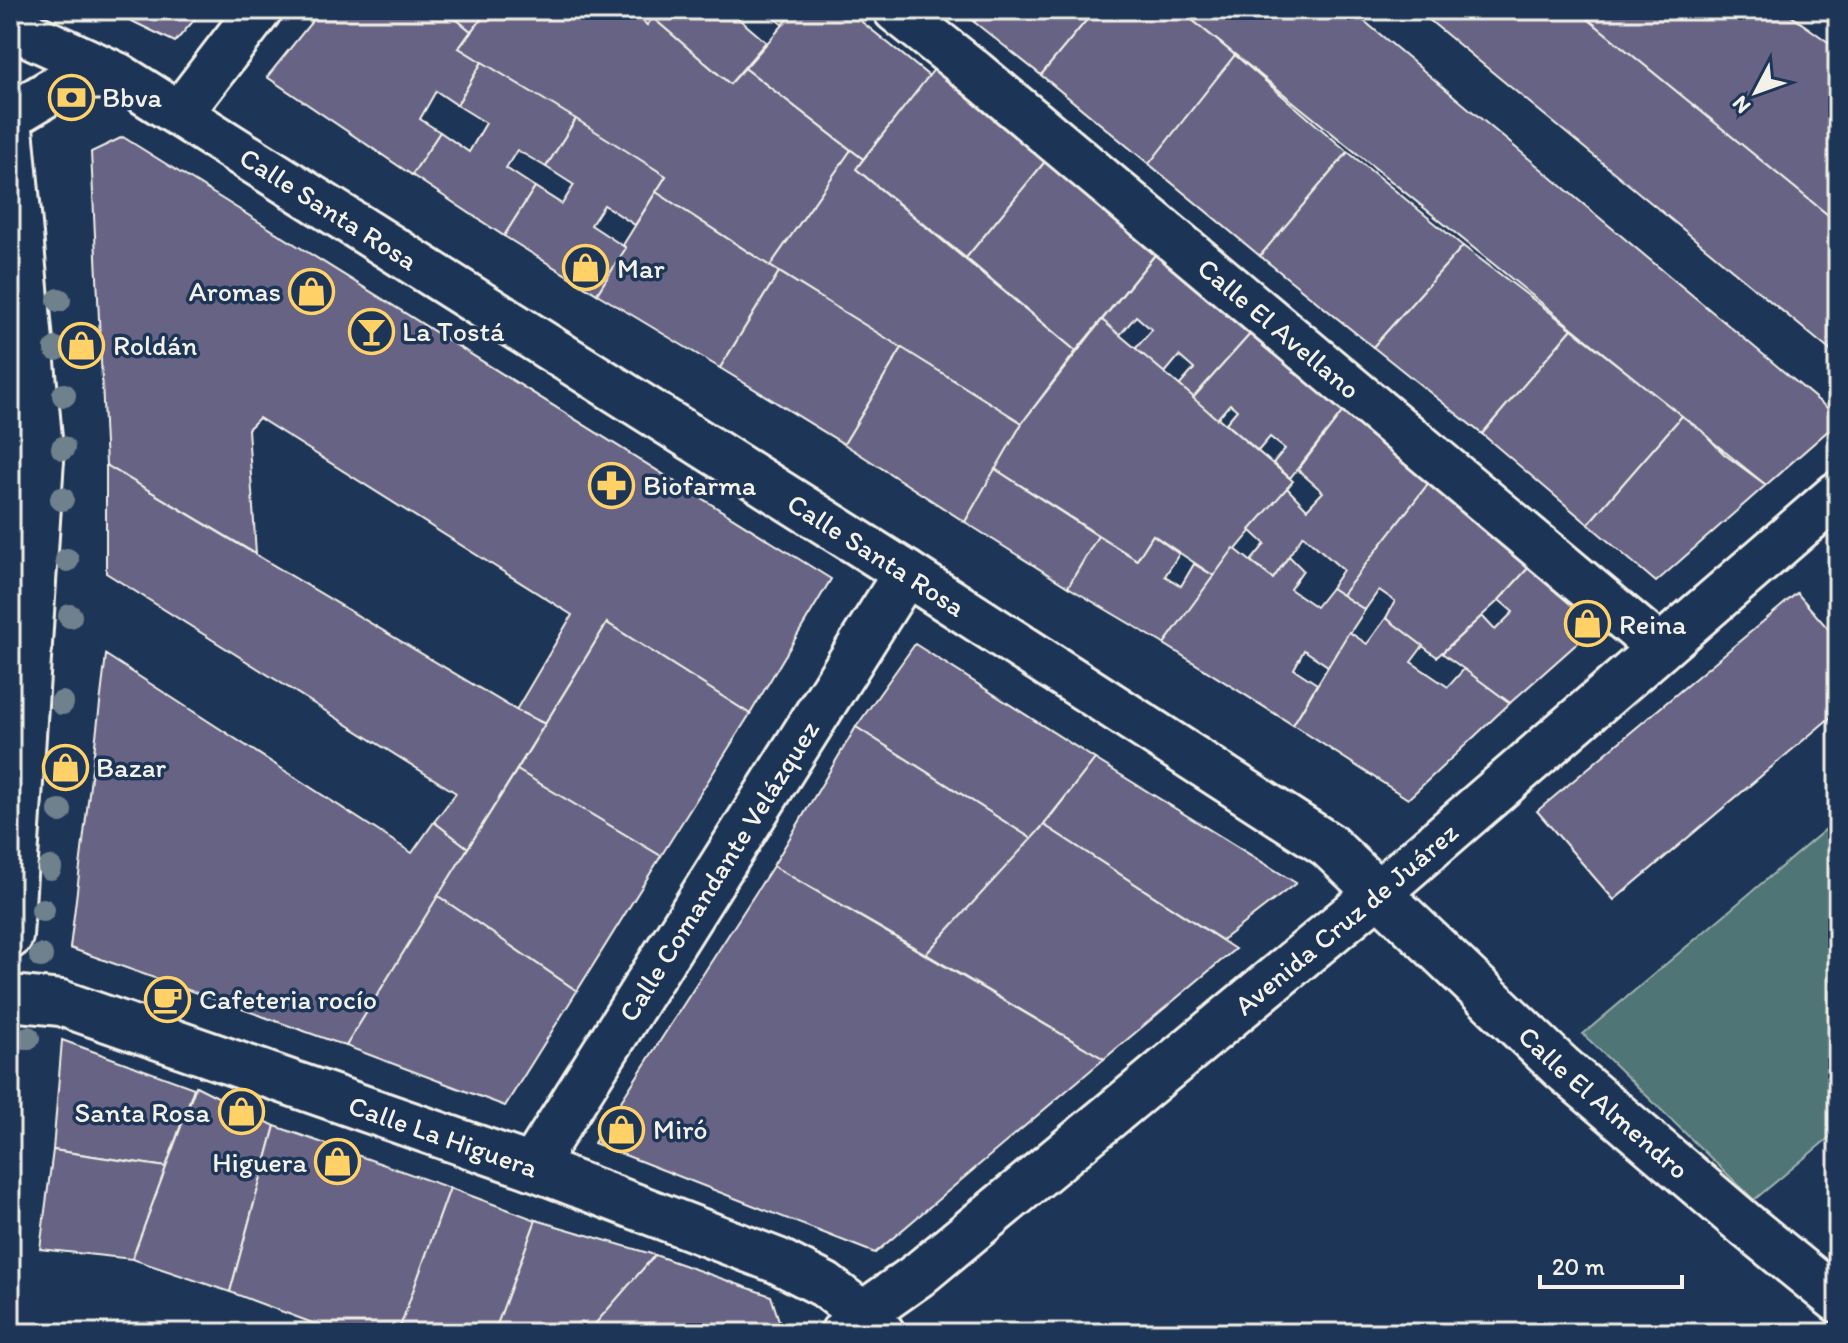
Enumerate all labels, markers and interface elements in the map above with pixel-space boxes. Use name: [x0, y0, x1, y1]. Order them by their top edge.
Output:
north arrow: [1716, 52, 1796, 132]
bank icon: Bbva: [47, 73, 95, 121]
place label: Bbva: [102, 80, 163, 114]
text: N: [1726, 90, 1756, 119]
street label: Calle Santa Rosa: [233, 140, 425, 278]
shop icon: Mar: [562, 244, 610, 292]
street label: Calle El Avellano: [1191, 250, 1367, 406]
place label: Mar: [617, 251, 665, 285]
shop icon: Aromas: [288, 267, 336, 315]
place label: Aromas: [189, 274, 281, 308]
bar icon: La Tostá: [347, 307, 395, 355]
place label: La Tostá: [402, 314, 505, 348]
shop icon: Roldán: [58, 321, 106, 369]
place label: Roldán: [113, 328, 198, 362]
pharmacy icon: Biofarma: [588, 461, 636, 509]
place label: Biofarma: [643, 468, 757, 502]
street label: Calle Santa Rosa: [781, 486, 972, 624]
shop icon: Reina: [1564, 600, 1612, 648]
place label: Reina: [1619, 607, 1687, 641]
street label: Calle Comandante Velázquez: [611, 714, 826, 1028]
shop icon: Bazar: [41, 743, 89, 791]
place label: Bazar: [96, 750, 166, 784]
street label: Avenida Cruz de Juárez: [1227, 815, 1465, 1022]
cafe icon: Cafeteria rocío: [144, 975, 192, 1023]
place label: Cafeteria rocío: [199, 982, 377, 1016]
street label: Calle El Almendro: [1511, 1019, 1696, 1186]
street label: Calle La Higuera: [344, 1087, 543, 1185]
shop icon: Santa Rosa: [217, 1088, 265, 1136]
place label: Santa Rosa: [75, 1095, 210, 1129]
shop icon: Miró: [598, 1105, 646, 1153]
place label: Miró: [653, 1112, 708, 1146]
shop icon: Higuera: [314, 1138, 362, 1186]
place label: Higuera: [212, 1145, 307, 1179]
scale bar: [1540, 1239, 1682, 1289]
text: 20 m: [1552, 1252, 1605, 1281]

